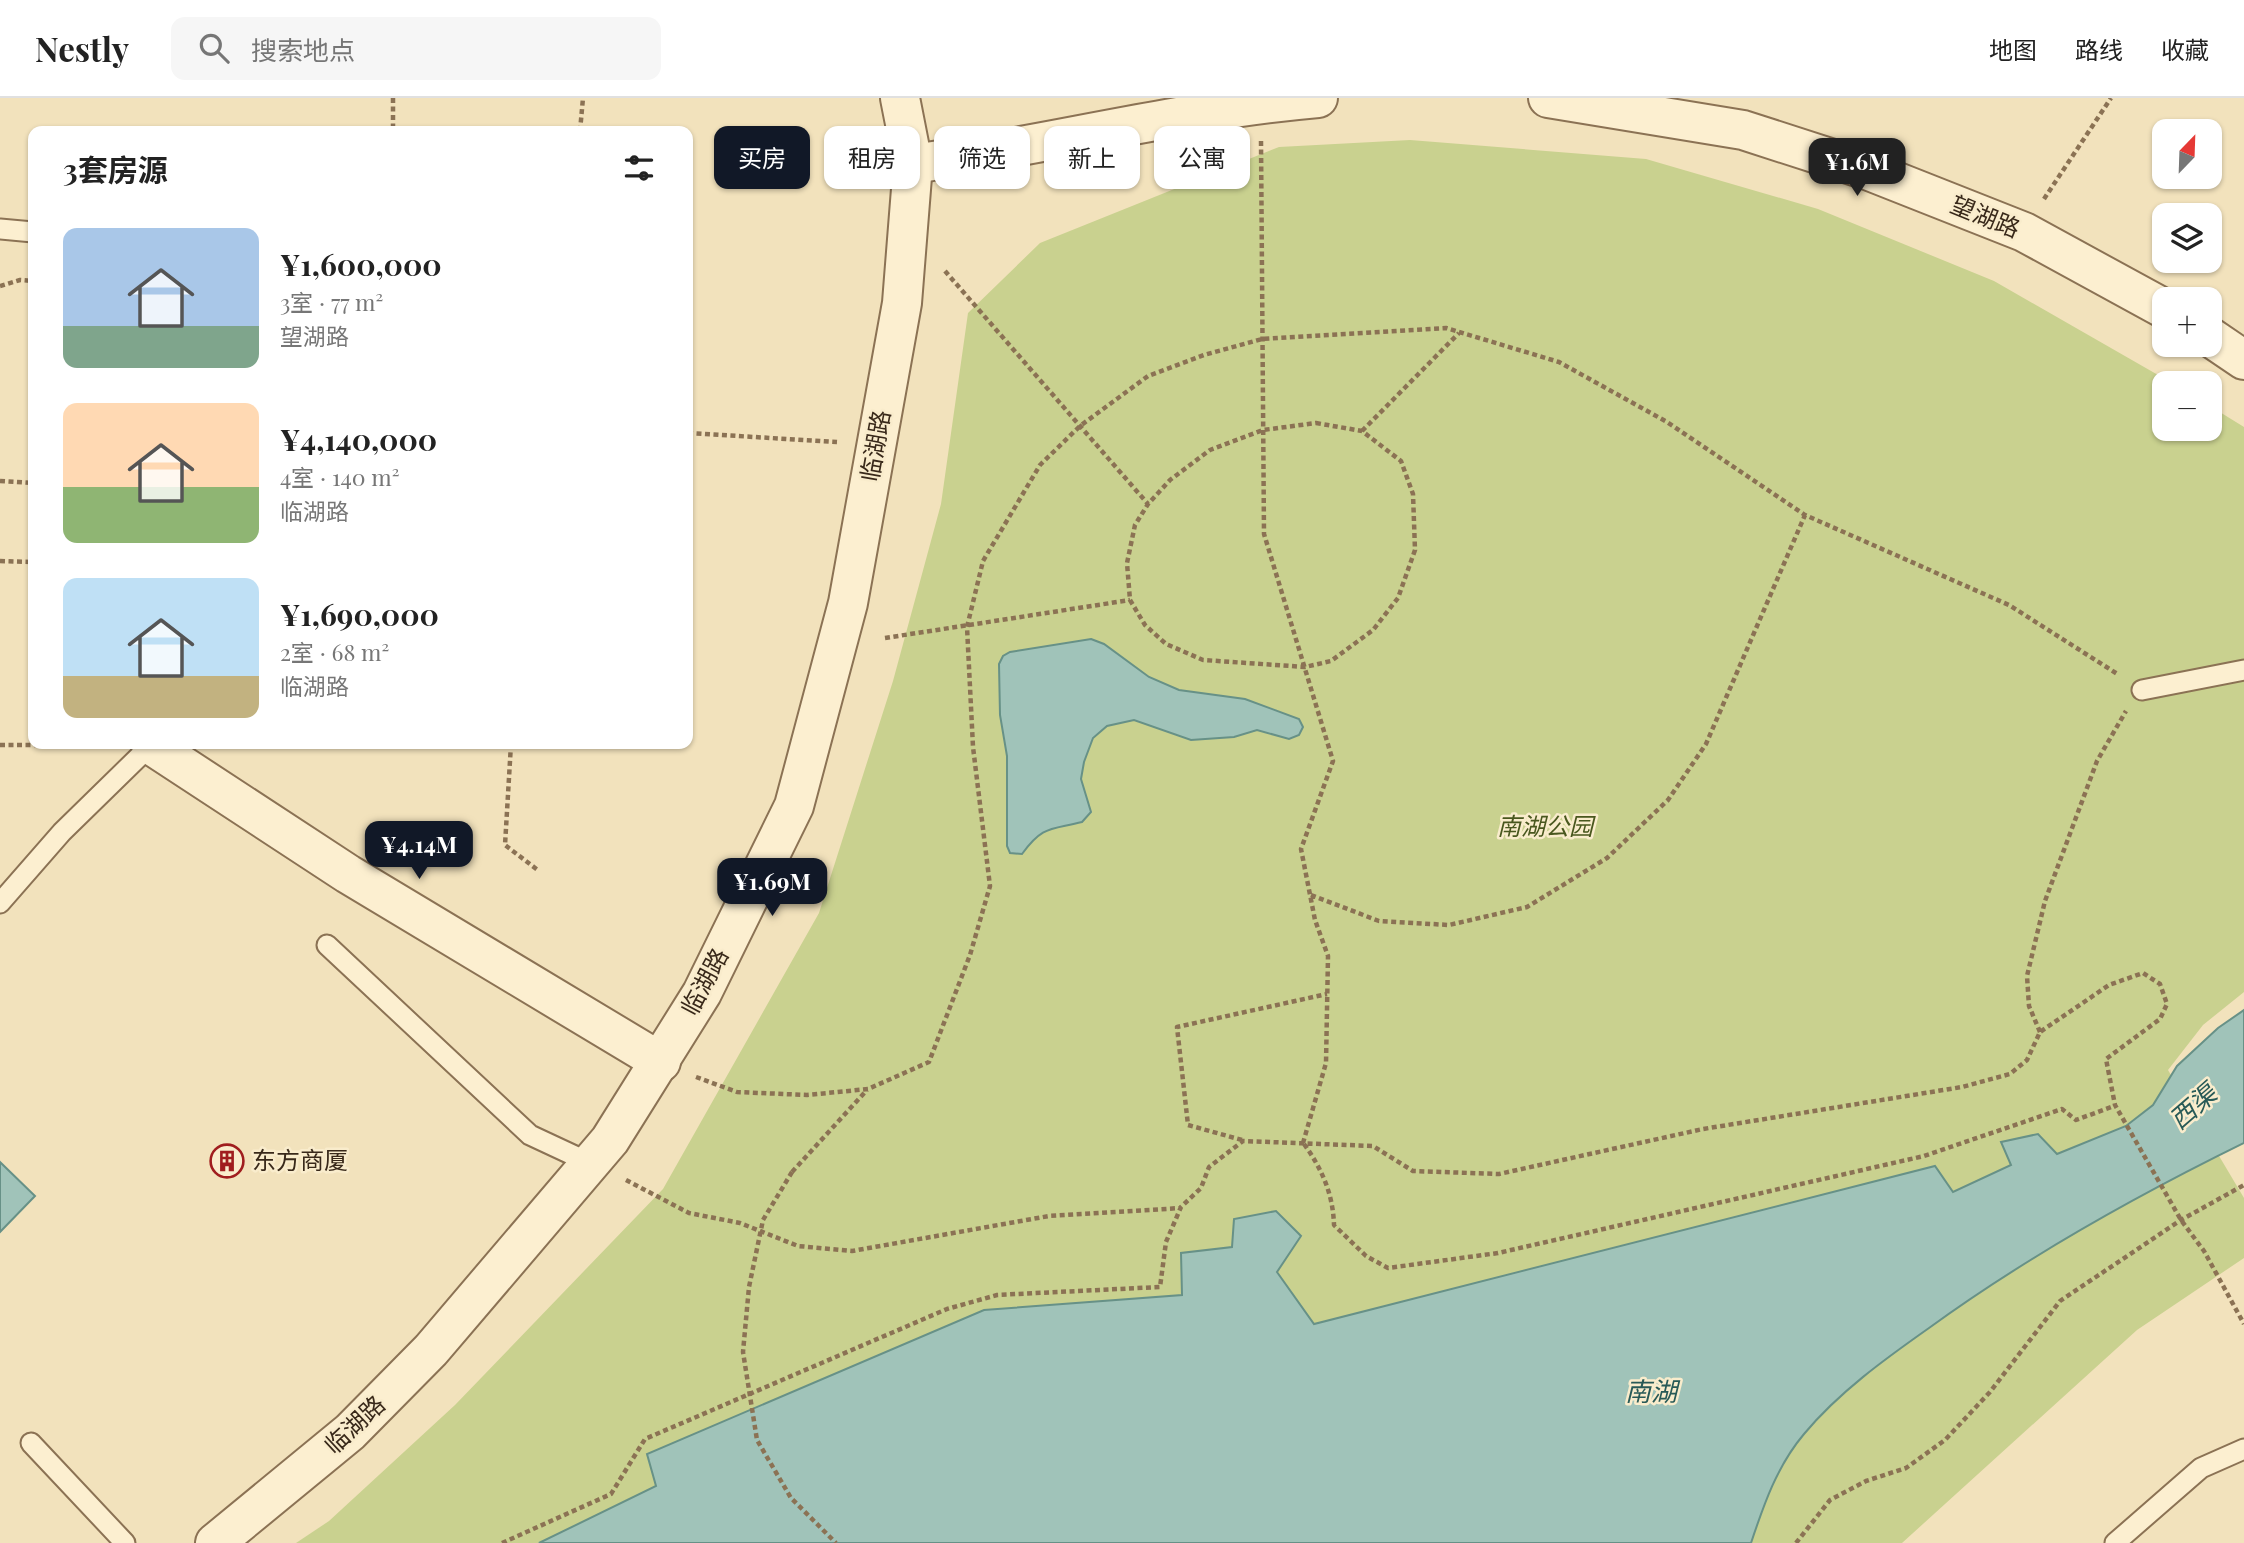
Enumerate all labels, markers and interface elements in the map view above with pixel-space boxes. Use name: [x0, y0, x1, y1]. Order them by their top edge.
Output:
search box: [171, 17, 661, 80]
text: Nestly: [35, 26, 129, 70]
icon: search: [195, 29, 233, 67]
text: 搜索地点: [251, 32, 355, 67]
text: 地图: [1989, 33, 2037, 65]
text: 路线: [2075, 33, 2123, 65]
text: 收藏: [2161, 33, 2209, 65]
north arrow: [2152, 119, 2222, 189]
map controls: [2152, 119, 2222, 441]
chip: 买房: [714, 126, 810, 189]
chip: 租房: [824, 126, 920, 189]
chip: 筛选: [934, 126, 1030, 189]
chip: 新上: [1044, 126, 1140, 189]
chip: 公寓: [1154, 126, 1250, 189]
pin: ¥1.6M: [1808, 139, 1906, 198]
text: ¥1.6M: [1825, 145, 1889, 176]
text: 3套房源: [63, 149, 168, 189]
icon: filters: [620, 149, 658, 187]
street label: 望湖路: [1946, 187, 2025, 243]
button: layers: [2152, 203, 2222, 273]
text: ¥1,600,000: [280, 244, 442, 284]
icon: home: [119, 256, 203, 340]
text: 3室 · 77 m²: [280, 286, 383, 317]
button: +: [2152, 287, 2222, 357]
text: 望湖路: [280, 320, 349, 351]
button: −: [2152, 371, 2222, 441]
street label: 临湖路: [852, 407, 896, 484]
text: ¥4,140,000: [280, 419, 437, 459]
icon: home: [119, 431, 203, 515]
text: 4室 · 140 m²: [280, 461, 400, 492]
text: 临湖路: [280, 495, 349, 526]
text: ¥1,690,000: [280, 594, 439, 634]
icon: home: [119, 606, 203, 690]
text: 2室 · 68 m²: [280, 636, 389, 667]
text: 临湖路: [280, 670, 349, 701]
park label: 南湖公园: [1497, 809, 1596, 841]
pin: ¥4.14M: [362, 822, 476, 881]
text: ¥4.14M: [381, 828, 457, 859]
pin: ¥1.69M: [715, 858, 829, 918]
text: ¥1.69M: [733, 865, 811, 896]
street label: 临湖路: [672, 942, 734, 1020]
water label: 西渠: [2161, 1073, 2226, 1136]
building icon: 东方商厦: [208, 1142, 246, 1180]
place label: 东方商厦: [252, 1143, 348, 1175]
water label: 南湖: [1625, 1373, 1681, 1408]
street label: 临湖路: [316, 1387, 391, 1460]

